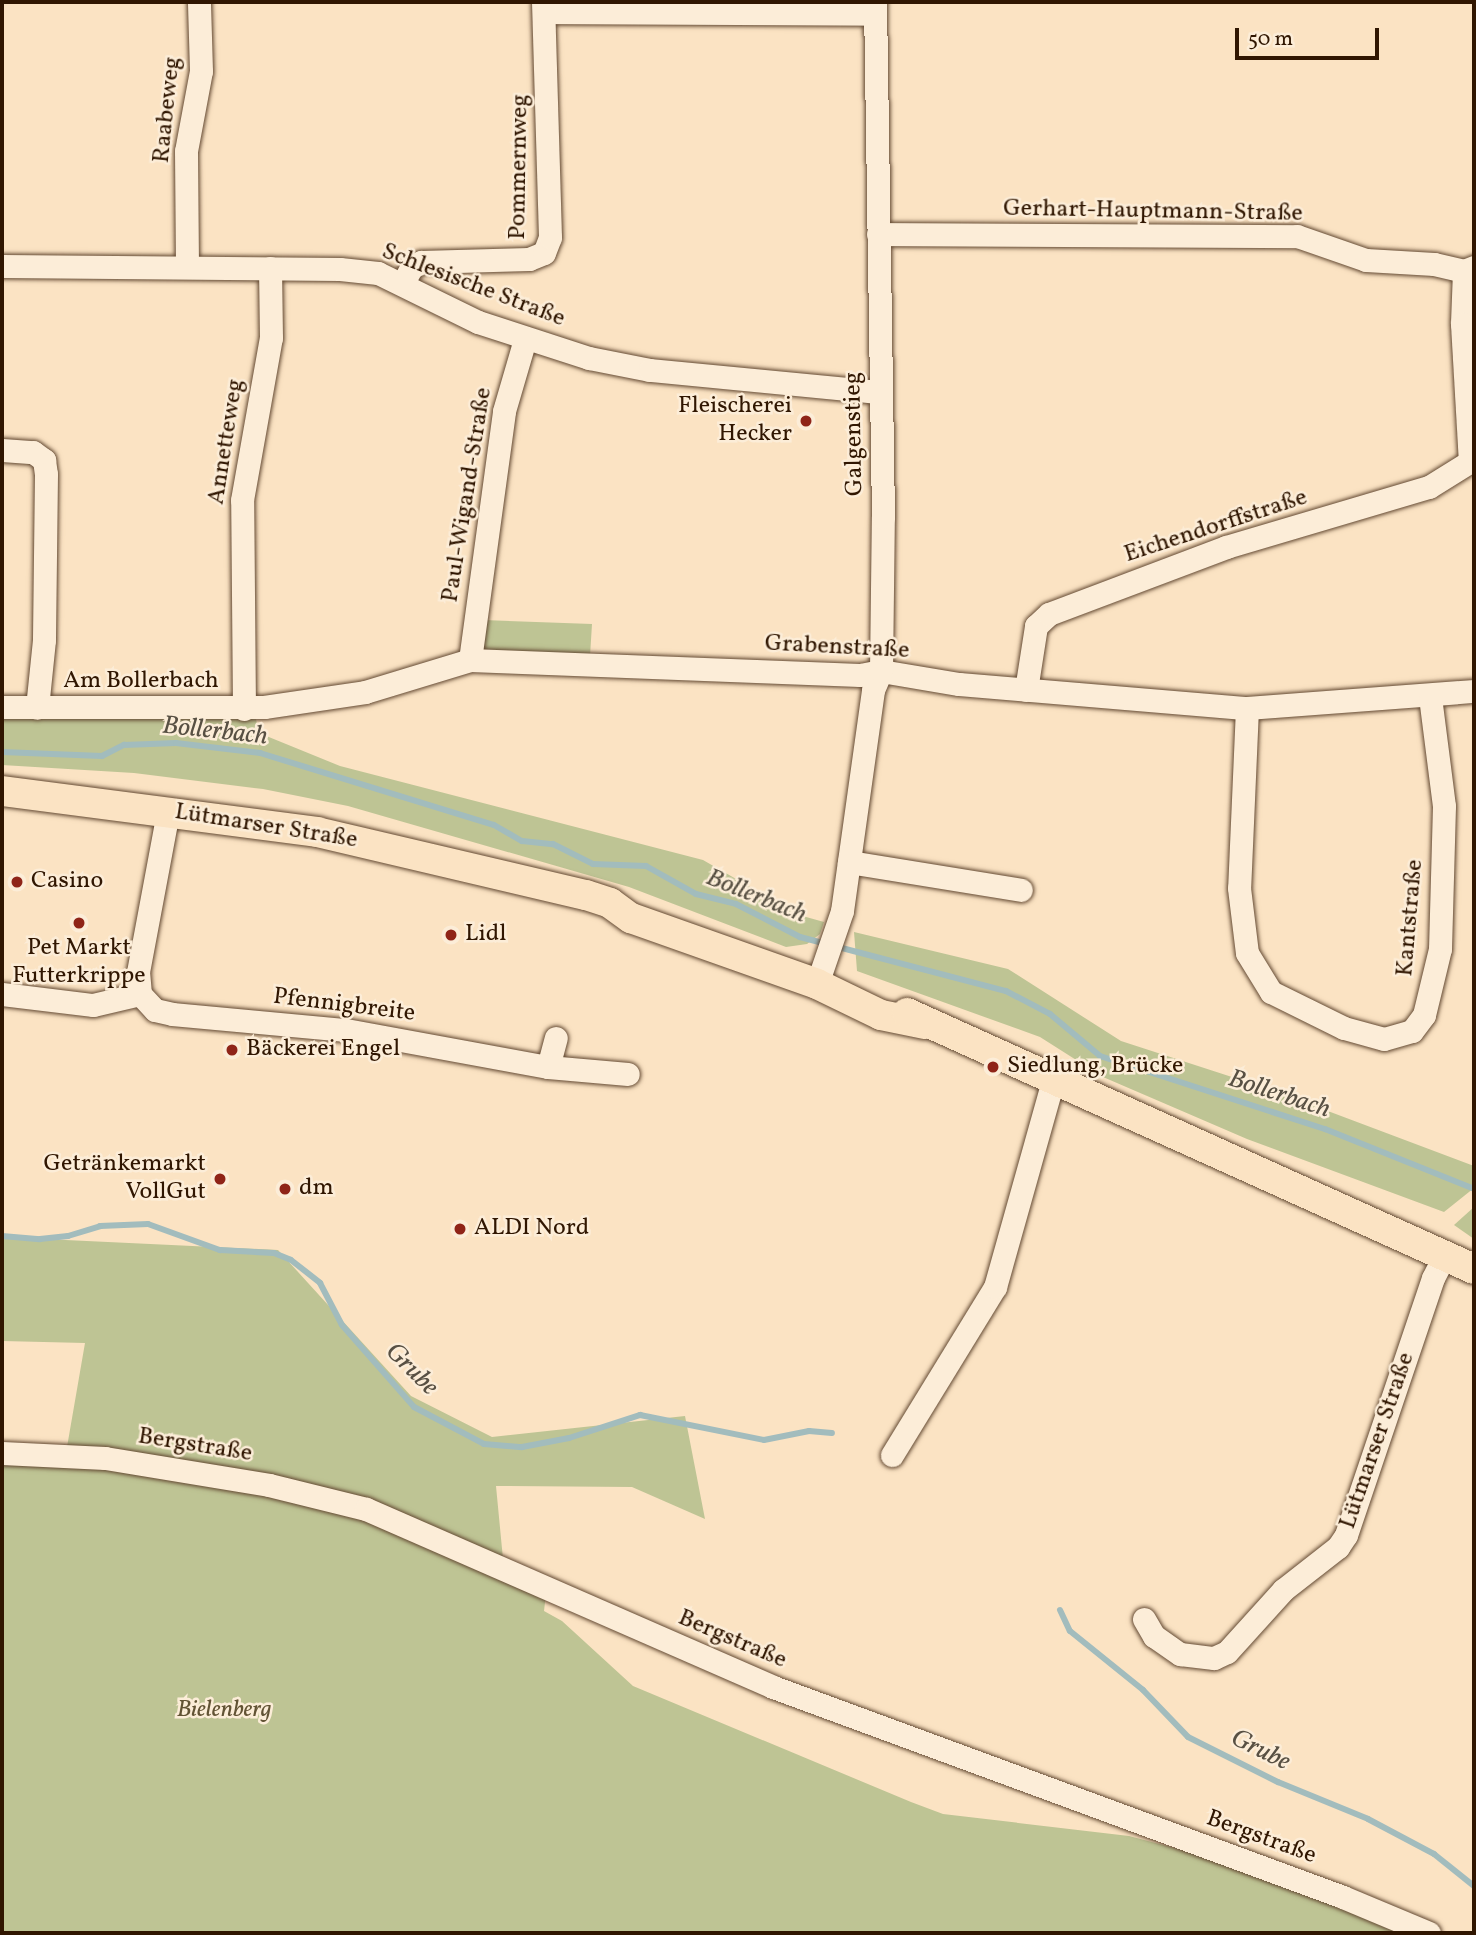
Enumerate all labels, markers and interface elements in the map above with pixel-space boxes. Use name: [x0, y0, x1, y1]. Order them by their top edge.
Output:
scale bar: [1238, 14, 1382, 58]
text: 50 m: [1248, 25, 1293, 54]
street label: Raabeweg: [148, 56, 188, 164]
street label: Pommernweg: [504, 94, 536, 240]
street label: Gerhart-Hauptmann-Straße: [1003, 195, 1303, 229]
street label: Schlesische Straße: [377, 238, 569, 334]
street label: Galgenstieg: [840, 372, 870, 496]
street label: Annetteweg: [203, 377, 251, 507]
street label: Paul-Wigand-Straße: [437, 386, 499, 604]
place label: Fleischerei Hecker: [678, 393, 792, 449]
marker: Fleischerei Hecker: [798, 413, 814, 429]
street label: Eichendorffstraße: [1121, 484, 1311, 570]
street label: Grabenstraße: [764, 630, 910, 666]
street label: Am Bollerbach: [63, 668, 219, 696]
water label: Bollerbach: [161, 711, 269, 753]
street label: Lütmarser Straße: [173, 798, 359, 856]
street label: Kantstraße: [1392, 858, 1430, 978]
water label: Bollerbach: [701, 863, 811, 931]
place label: Casino: [31, 868, 103, 896]
marker: Casino: [9, 874, 25, 890]
marker: Pet Markt Futterkrippe: [71, 915, 87, 931]
place label: Lidl: [465, 921, 506, 949]
marker: Lidl: [443, 927, 459, 943]
place label: Pet Markt Futterkrippe: [12, 935, 146, 991]
street label: Pfennigbreite: [271, 983, 417, 1029]
place label: Bäckerei Engel: [246, 1036, 400, 1064]
marker: Bäckerei Engel: [224, 1042, 240, 1058]
place label: Siedlung, Brücke: [1007, 1053, 1183, 1081]
marker: Siedlung, Brücke: [985, 1059, 1001, 1075]
water label: Bollerbach: [1224, 1064, 1334, 1126]
place label: Getränkemarkt VollGut: [43, 1151, 206, 1207]
marker: Getränkemarkt VollGut: [212, 1171, 228, 1187]
place label: dm: [299, 1175, 334, 1203]
marker: dm: [277, 1181, 293, 1197]
place label: ALDI Nord: [474, 1215, 589, 1243]
marker: ALDI Nord: [452, 1221, 468, 1237]
water label: Grube: [378, 1337, 444, 1403]
street label: Lütmarser Straße: [1334, 1349, 1422, 1533]
street label: Bergstraße: [136, 1423, 254, 1469]
street label: Bergstraße: [673, 1604, 791, 1676]
park label: Bielenberg: [177, 1697, 271, 1725]
water label: Grube: [1225, 1723, 1295, 1779]
street label: Bergstraße: [1202, 1805, 1320, 1871]

